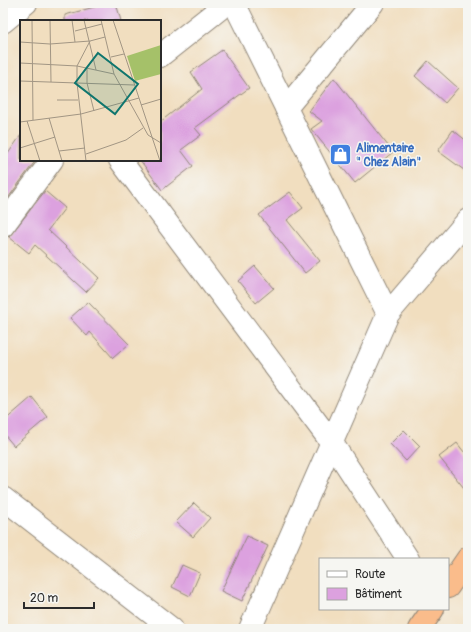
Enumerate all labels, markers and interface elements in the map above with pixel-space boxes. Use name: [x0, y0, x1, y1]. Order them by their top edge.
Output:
inset map: [20, 20, 161, 161]
place label: Alimentaire " Chez Alain": [356, 141, 421, 170]
shop icon: Alimentaire " Chez Alain": [328, 142, 354, 168]
legend: [319, 558, 449, 610]
text: Route: [355, 567, 385, 582]
scale bar: [24, 584, 94, 610]
text: Bâtiment: [355, 587, 402, 602]
text: 20 m: [30, 591, 59, 606]

